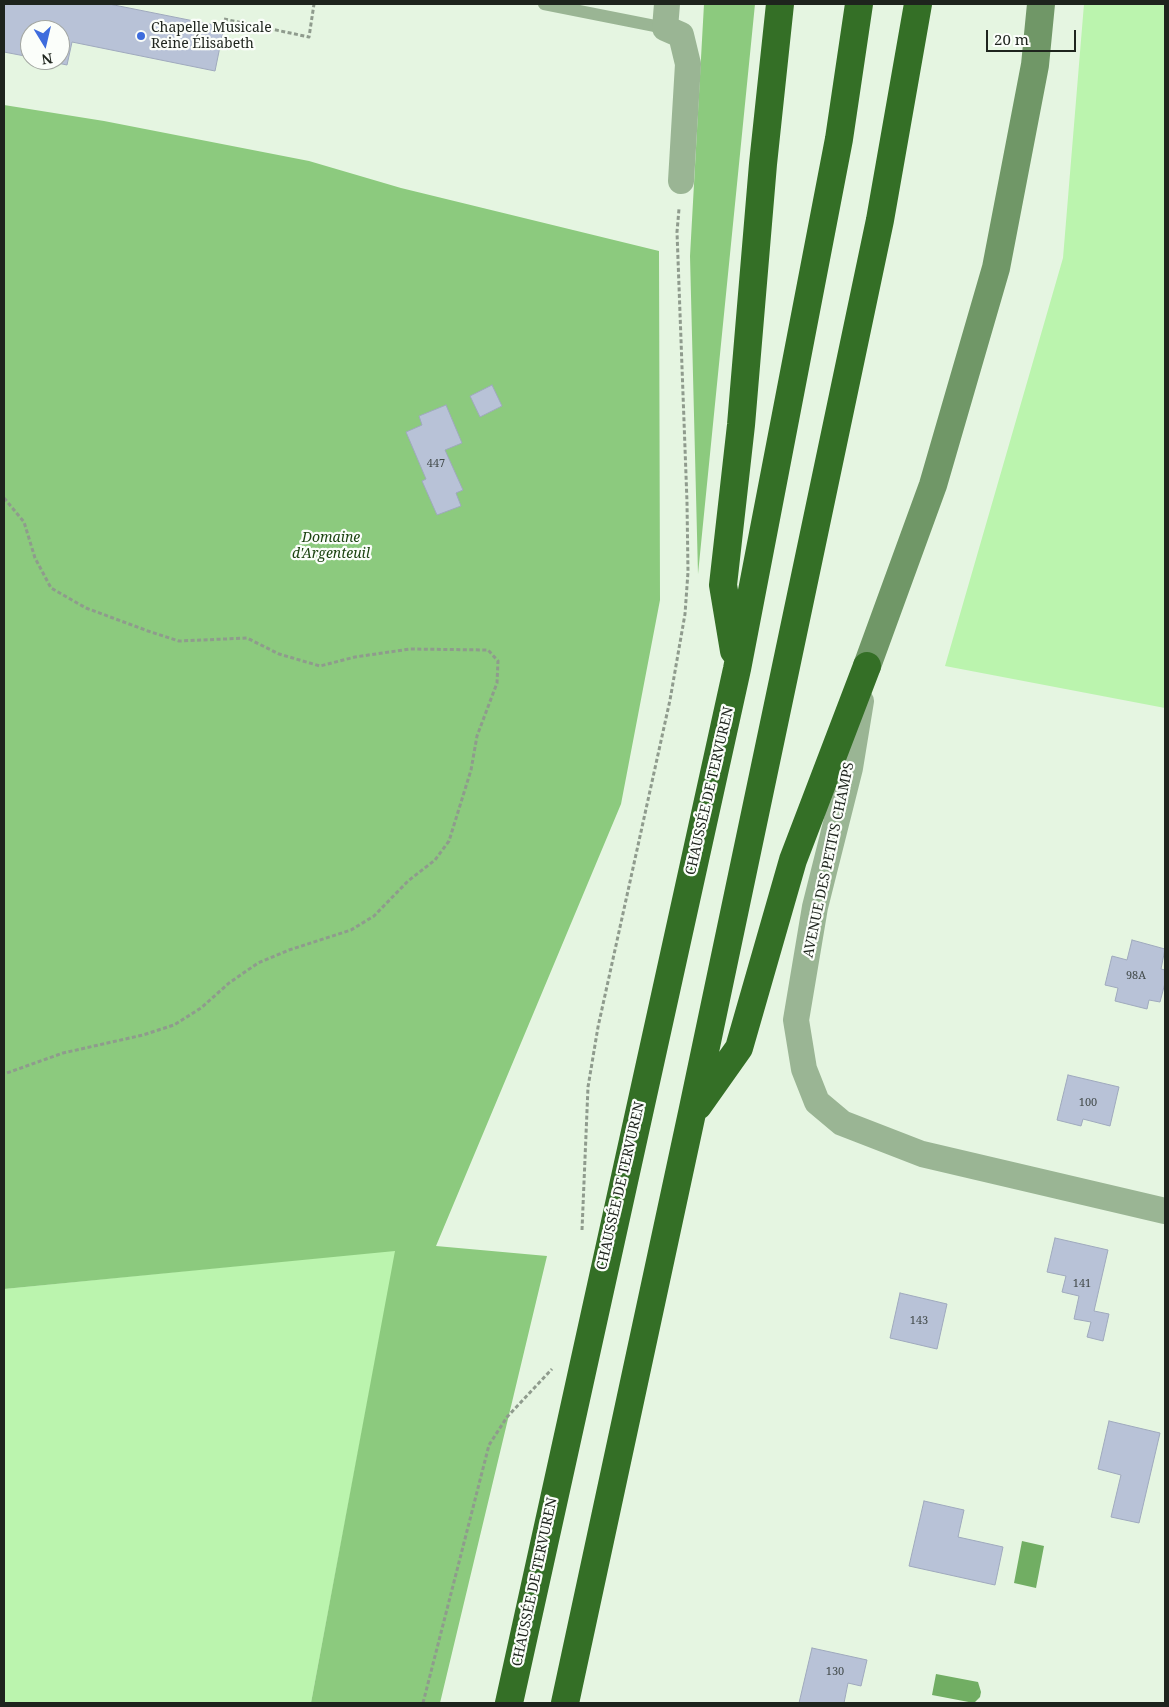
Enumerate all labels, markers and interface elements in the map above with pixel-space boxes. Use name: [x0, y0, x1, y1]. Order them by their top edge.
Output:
north arrow: [20, 20, 70, 70]
place label: Chapelle Musicale Reine Élisabeth: [151, 20, 272, 52]
scale bar: [989, 20, 1079, 52]
text: 20 m: [994, 29, 1029, 49]
marker: Chapelle Musicale Reine Élisabeth: [135, 30, 147, 42]
text: N: [40, 49, 54, 70]
house number: 447: [427, 457, 445, 471]
park label: Domaine d'Argenteuil: [292, 530, 370, 562]
street label: CHAUSSÉE DE TERVUREN: [682, 705, 738, 877]
street label: AVENUE DES PETITS CHAMPS: [800, 761, 858, 959]
house number: 98A: [1126, 969, 1146, 983]
house number: 100: [1079, 1096, 1097, 1110]
street label: CHAUSSÉE DE TERVUREN: [593, 1100, 649, 1272]
house number: 141: [1073, 1277, 1091, 1291]
house number: 143: [910, 1314, 928, 1328]
street label: CHAUSSÉE DE TERVUREN: [509, 1496, 561, 1668]
house number: 130: [826, 1665, 844, 1679]

